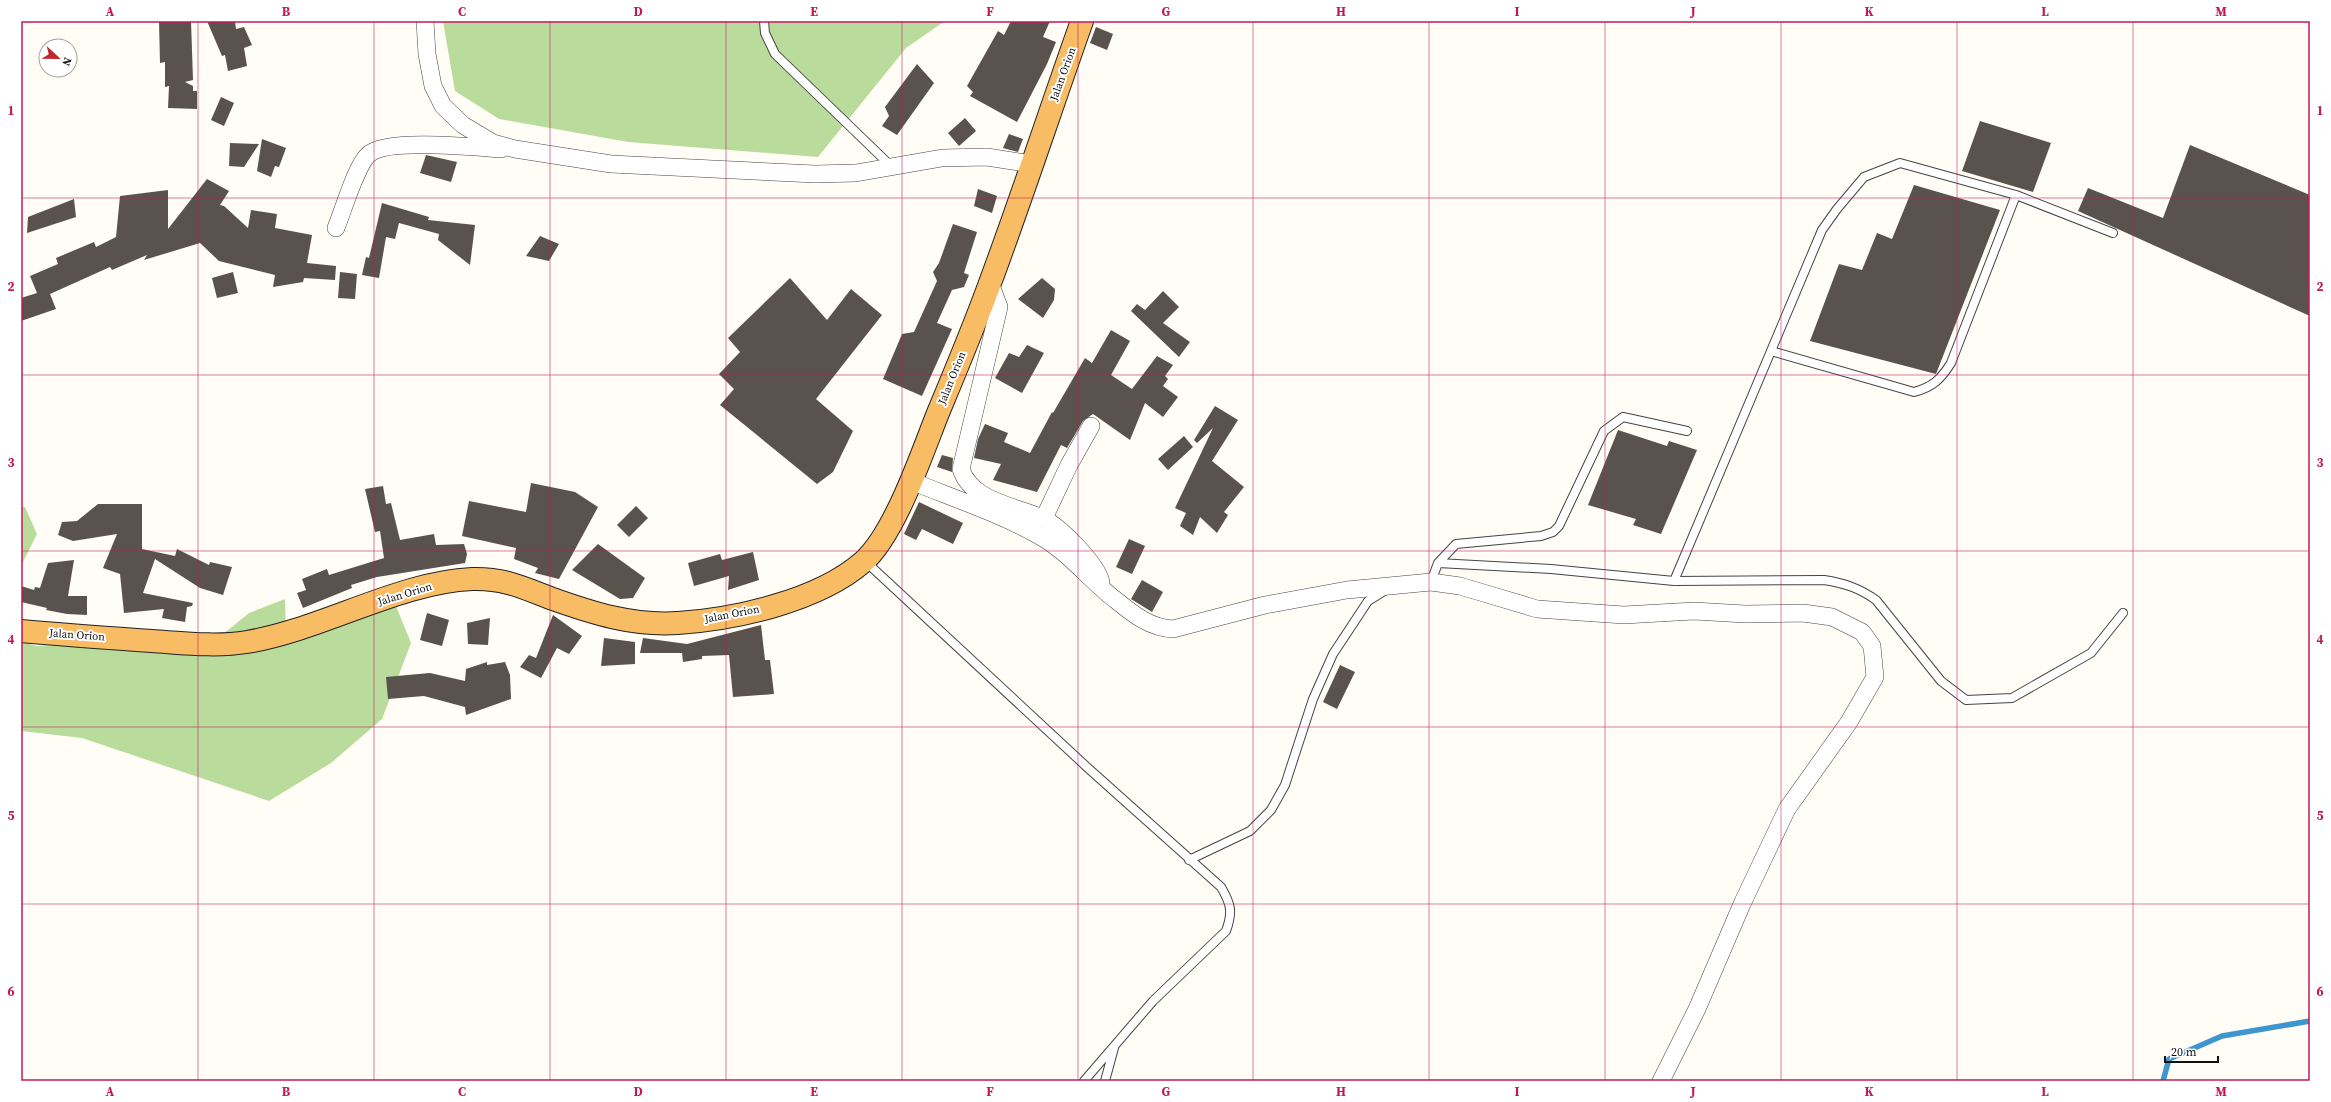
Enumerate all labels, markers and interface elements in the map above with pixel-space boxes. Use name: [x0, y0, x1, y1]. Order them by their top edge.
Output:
text: A: [106, 3, 115, 20]
text: B: [282, 3, 291, 20]
text: C: [458, 3, 466, 20]
text: D: [633, 3, 643, 20]
text: E: [810, 3, 818, 20]
text: F: [986, 3, 994, 20]
text: G: [1162, 3, 1171, 20]
text: H: [1336, 3, 1346, 20]
text: I: [1514, 3, 1520, 20]
text: J: [1689, 3, 1696, 20]
text: K: [1864, 3, 1874, 20]
text: L: [2041, 3, 2049, 20]
text: M: [2215, 3, 2227, 20]
north arrow: [38, 38, 78, 78]
street label: Jalan Orion: [1046, 45, 1080, 104]
text: N: [58, 55, 75, 68]
text: 1: [7, 102, 15, 119]
text: 1: [2316, 102, 2324, 119]
text: 2: [7, 278, 15, 295]
text: 2: [2316, 278, 2324, 295]
street label: Jalan Orion: [934, 349, 970, 408]
text: 3: [7, 454, 15, 471]
text: 3: [2316, 454, 2324, 471]
street label: Jalan Orion: [375, 579, 434, 610]
street label: Jalan Orion: [702, 601, 761, 627]
street label: Jalan Orion: [48, 626, 106, 644]
text: 4: [7, 631, 15, 648]
text: 4: [2316, 631, 2324, 648]
text: 5: [7, 807, 15, 824]
text: 5: [2316, 807, 2324, 824]
text: 6: [7, 983, 15, 1000]
text: 6: [2316, 983, 2324, 1000]
scale bar: [2165, 1038, 2218, 1064]
text: 20 m: [2171, 1044, 2197, 1060]
text: A: [106, 1083, 115, 1100]
text: B: [282, 1083, 291, 1100]
text: C: [458, 1083, 466, 1100]
text: D: [633, 1083, 643, 1100]
text: E: [810, 1083, 818, 1100]
text: F: [986, 1083, 994, 1100]
text: G: [1162, 1083, 1171, 1100]
text: H: [1336, 1083, 1346, 1100]
text: I: [1514, 1083, 1520, 1100]
text: J: [1689, 1083, 1696, 1100]
text: K: [1864, 1083, 1874, 1100]
text: L: [2041, 1083, 2049, 1100]
text: M: [2215, 1083, 2227, 1100]

